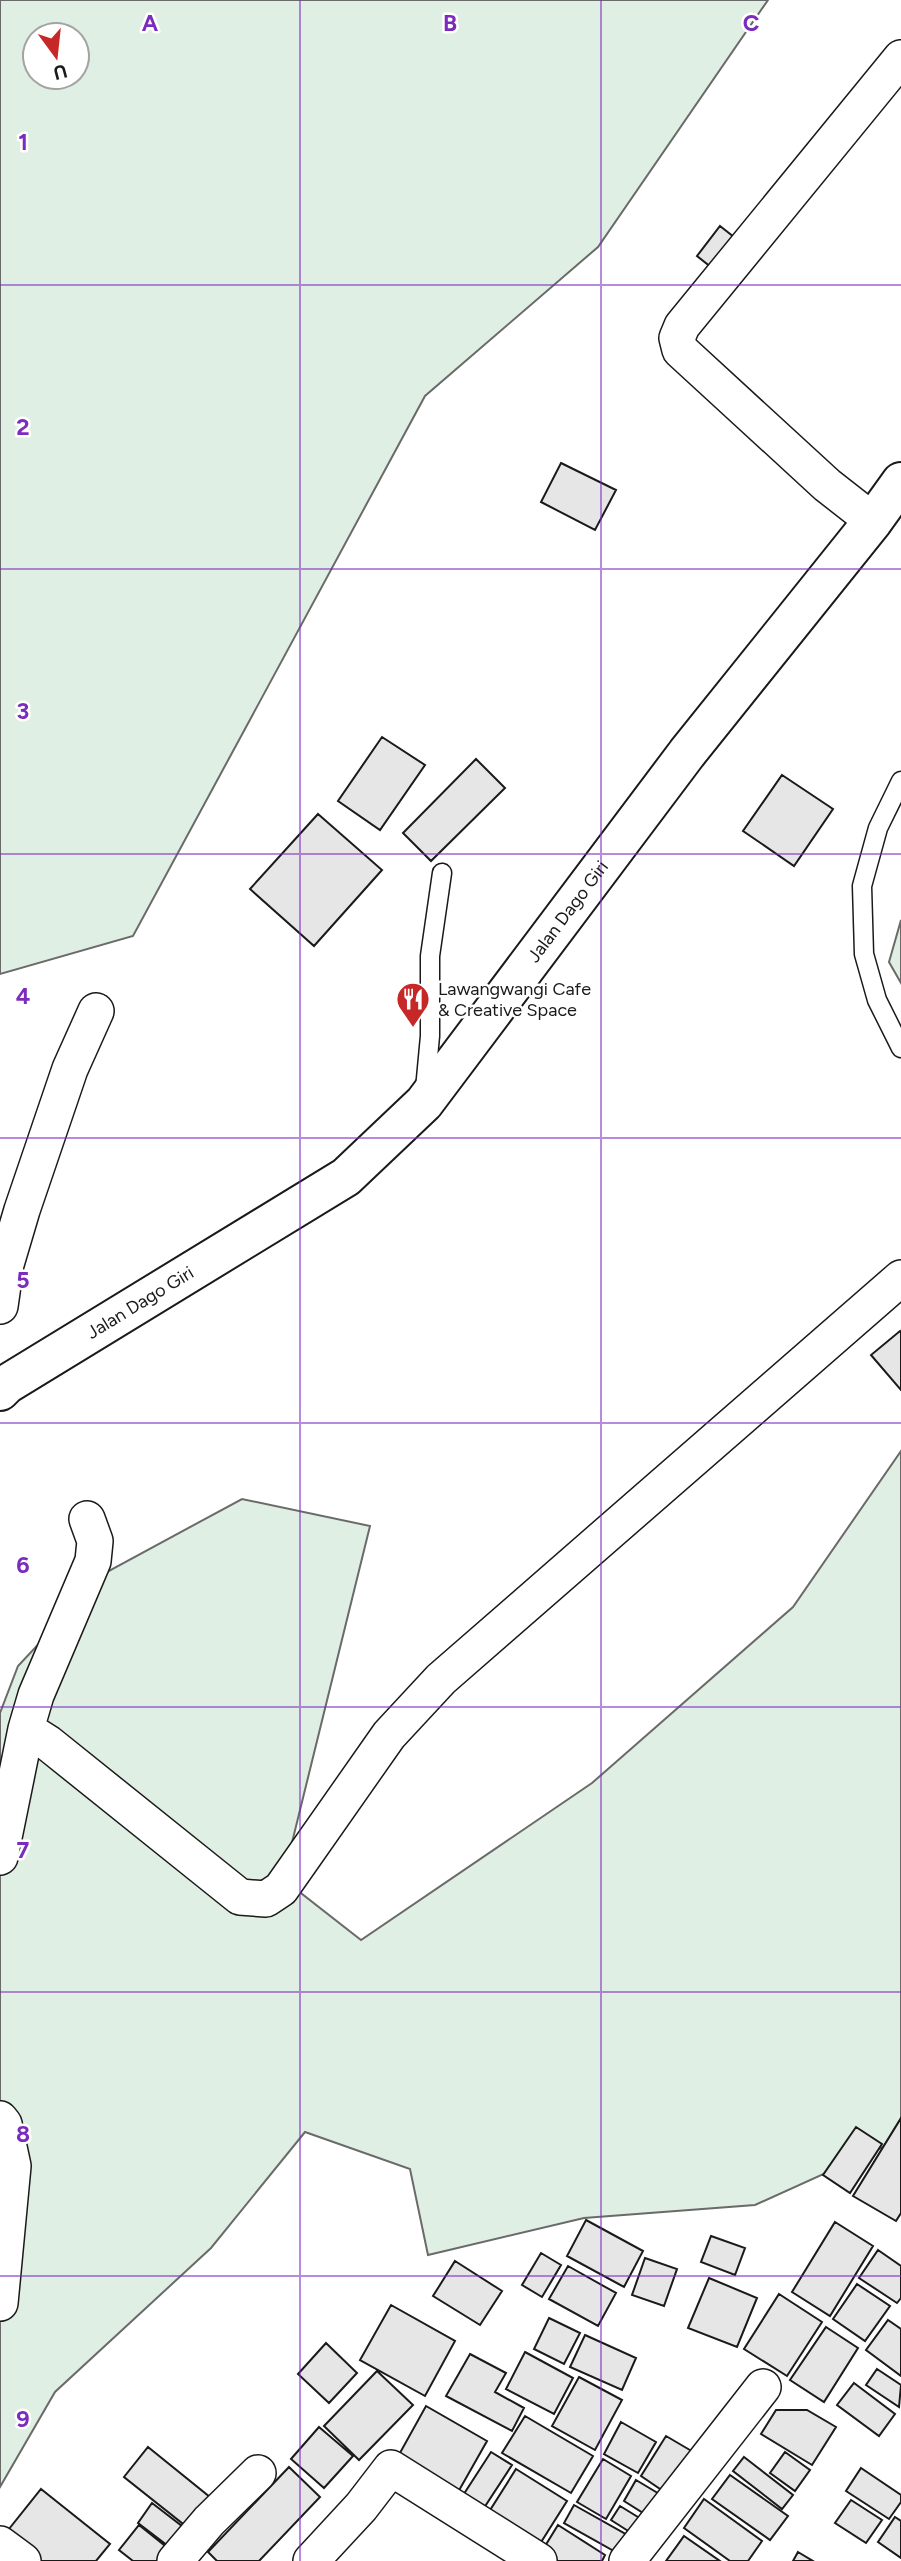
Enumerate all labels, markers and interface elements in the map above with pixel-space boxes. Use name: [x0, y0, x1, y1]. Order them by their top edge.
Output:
text: A: [142, 9, 159, 37]
text: B: [443, 9, 457, 37]
text: C: [743, 9, 760, 37]
north arrow: [21, 21, 91, 91]
text: U: [51, 59, 70, 85]
text: 1: [18, 128, 28, 156]
text: 2: [16, 413, 30, 441]
text: 3: [17, 697, 29, 725]
street label: Jalan Dago Giri: [523, 857, 613, 967]
place label: Lawangwangi Cafe & Creative Space: [438, 978, 591, 1021]
restaurant icon: Lawangwangi Cafe & Creative Space: [394, 980, 432, 1029]
text: 4: [16, 982, 30, 1010]
street label: Jalan Dago Giri: [83, 1262, 198, 1344]
text: 5: [16, 1266, 30, 1294]
text: 6: [16, 1551, 30, 1579]
text: 7: [17, 1836, 30, 1864]
text: 8: [16, 2120, 30, 2148]
text: 9: [16, 2405, 30, 2433]

